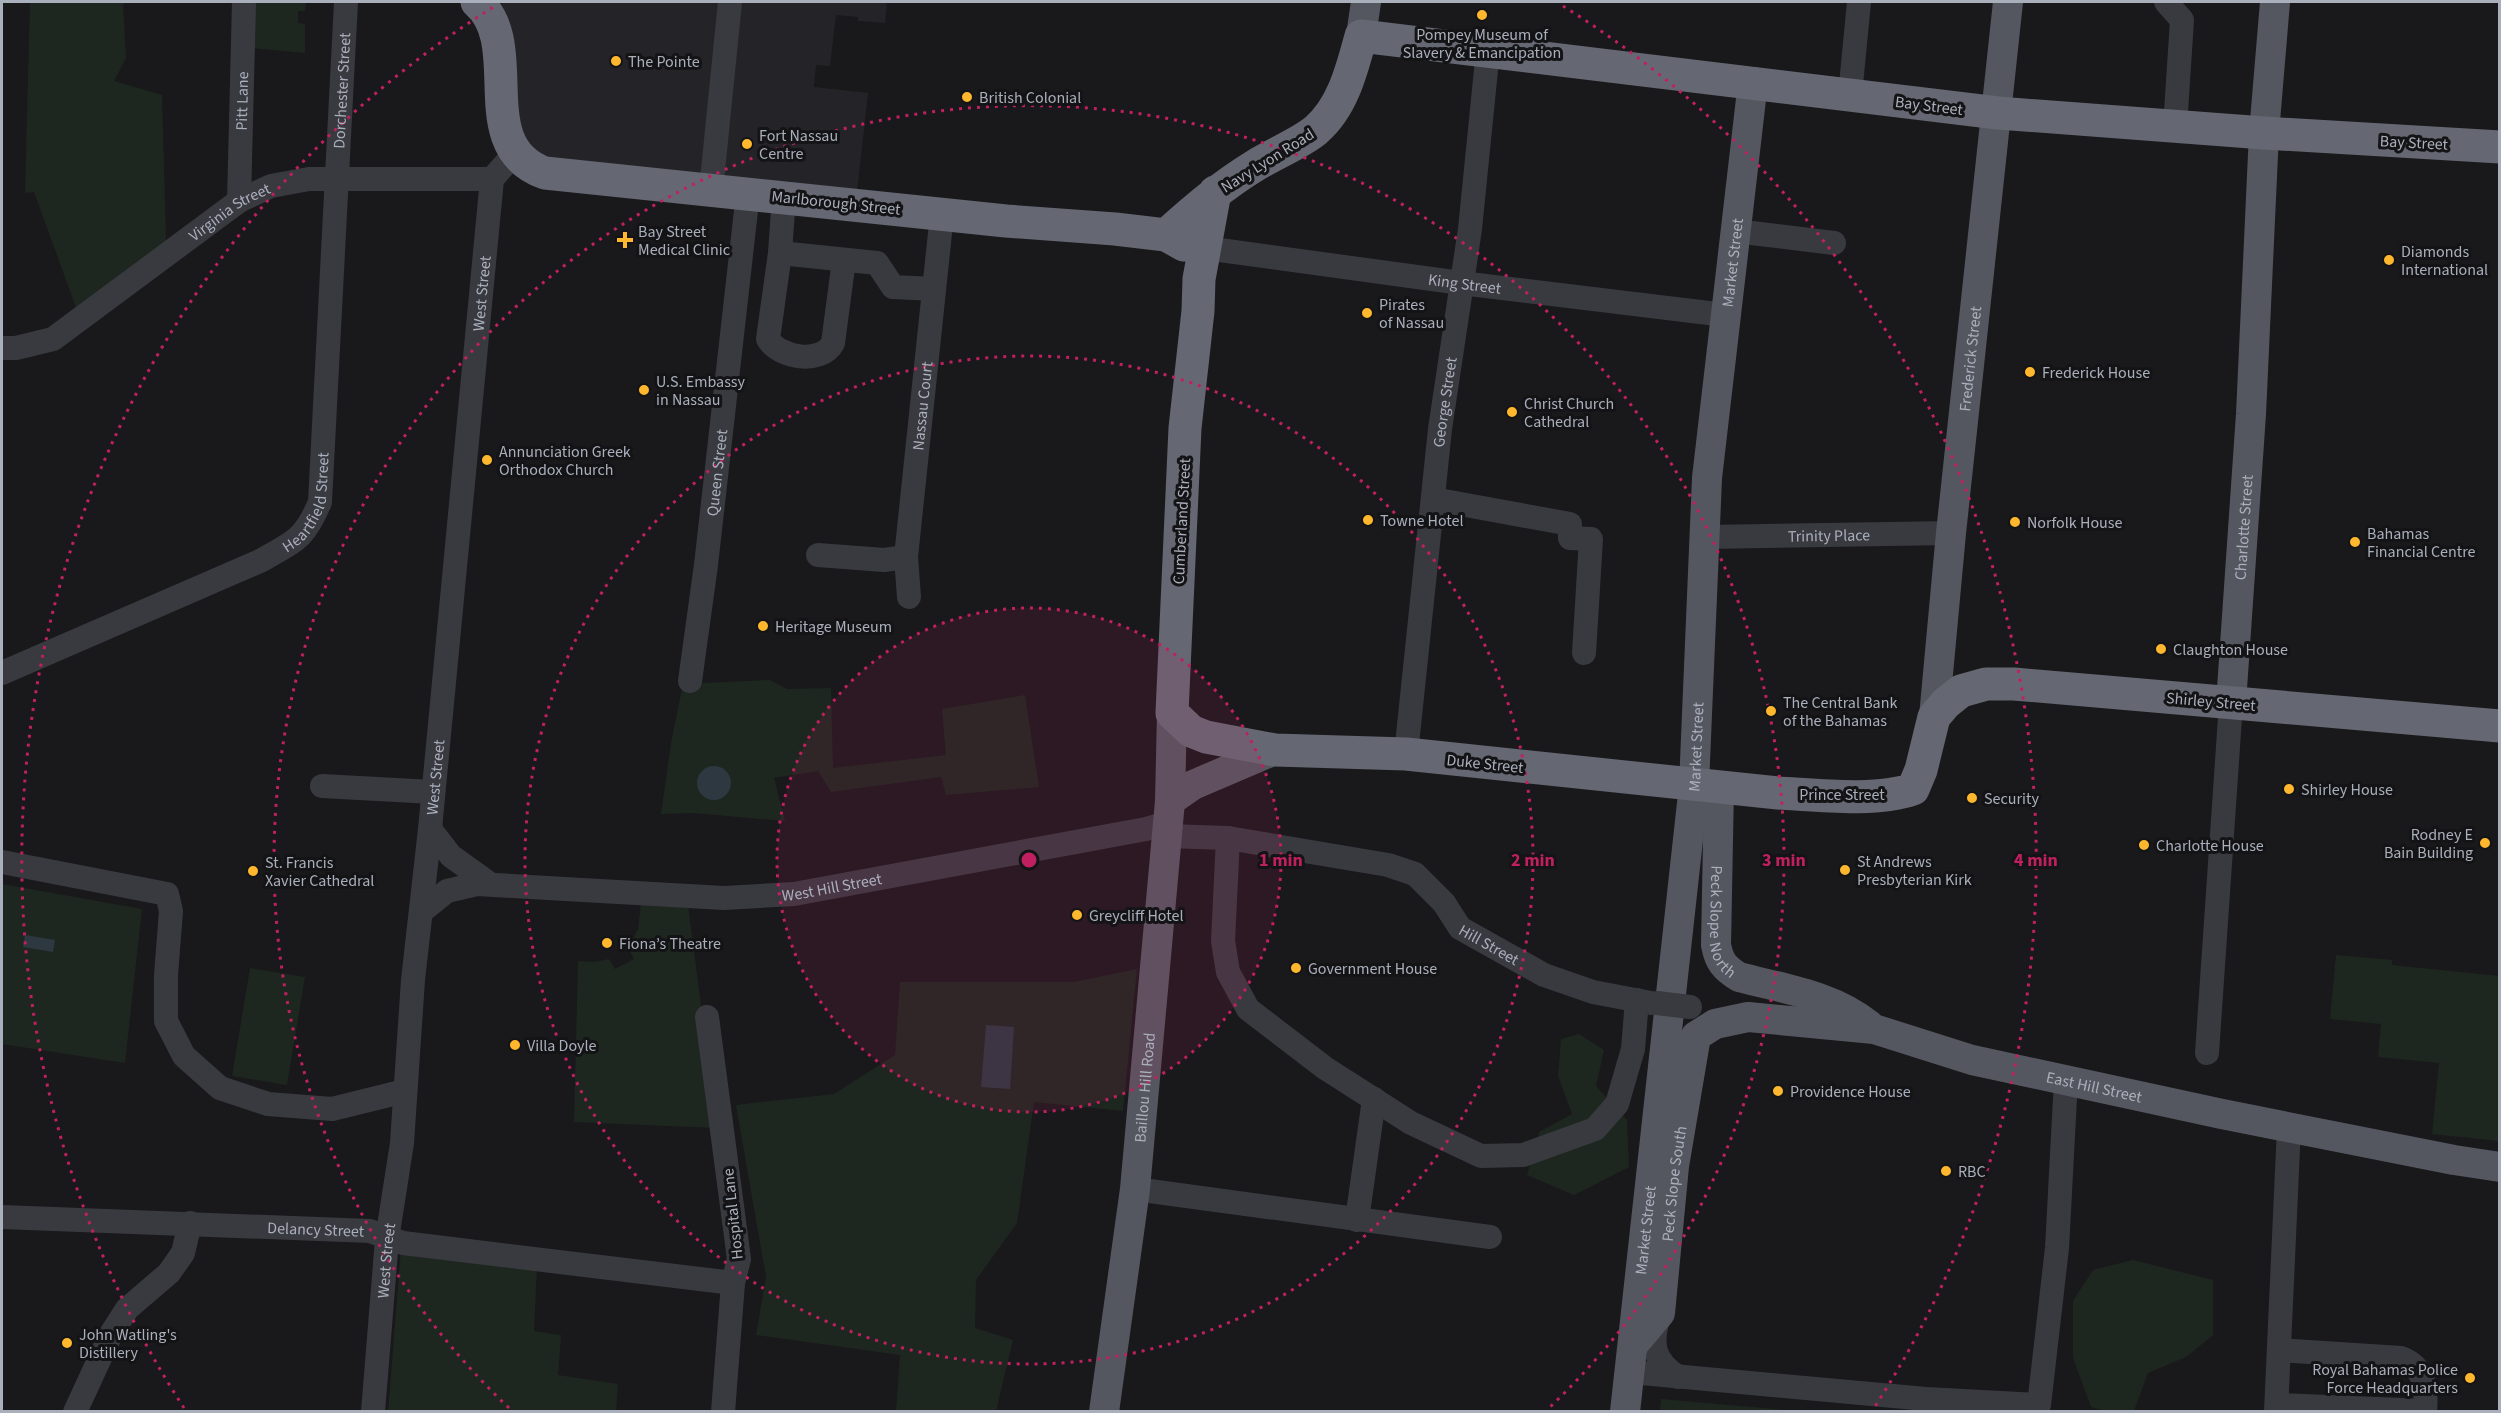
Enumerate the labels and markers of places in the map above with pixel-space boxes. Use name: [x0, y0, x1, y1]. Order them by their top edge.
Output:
marker: Pompey Museum of Slavery & Emancipation: [1475, 8, 1489, 22]
place label: Pompey Museum of Slavery & Emancipation: [1403, 24, 1561, 64]
place label: The Pointe: [628, 51, 700, 73]
marker: The Pointe: [609, 54, 623, 68]
place label: British Colonial: [979, 87, 1081, 109]
marker: British Colonial: [960, 90, 974, 104]
place label: Fort Nassau Centre: [759, 125, 838, 165]
marker: Fort Nassau Centre: [740, 137, 754, 151]
place label: Bay Street Medical Clinic: [638, 221, 730, 261]
marker: Bay Street Medical Clinic: [616, 231, 634, 249]
place label: Diamonds International: [2401, 241, 2488, 281]
marker: Diamonds International: [2382, 253, 2396, 267]
place label: Pirates of Nassau: [1379, 294, 1444, 334]
marker: Pirates of Nassau: [1360, 306, 1374, 320]
place label: Frederick House: [2042, 362, 2150, 384]
marker: Frederick House: [2023, 365, 2037, 379]
place label: U.S. Embassy in Nassau: [656, 371, 746, 411]
marker: U.S. Embassy in Nassau: [637, 383, 651, 397]
place label: Christ Church Cathedral: [1524, 393, 1614, 433]
marker: Christ Church Cathedral: [1505, 405, 1519, 419]
place label: Annunciation Greek Orthodox Church: [499, 441, 631, 481]
marker: Annunciation Greek Orthodox Church: [480, 453, 494, 467]
place label: Towne Hotel: [1380, 510, 1464, 532]
place label: Norfolk House: [2027, 512, 2122, 534]
marker: Towne Hotel: [1361, 513, 1375, 527]
marker: Norfolk House: [2008, 515, 2022, 529]
place label: Bahamas Financial Centre: [2367, 523, 2476, 563]
marker: Bahamas Financial Centre: [2348, 535, 2362, 549]
place label: Heritage Museum: [775, 616, 892, 638]
marker: Heritage Museum: [756, 619, 770, 633]
place label: Claughton House: [2173, 639, 2288, 661]
marker: Claughton House: [2154, 642, 2168, 656]
place label: The Central Bank of the Bahamas: [1783, 692, 1897, 732]
marker: The Central Bank of the Bahamas: [1764, 704, 1778, 718]
place label: Shirley House: [2301, 779, 2393, 801]
marker: Shirley House: [2282, 782, 2296, 796]
place label: Security: [1984, 788, 2039, 810]
marker: Security: [1965, 791, 1979, 805]
place label: Rodney E Bain Building: [2384, 824, 2473, 864]
place label: Charlotte House: [2156, 835, 2264, 857]
marker: Rodney E Bain Building: [2478, 836, 2492, 850]
marker: Charlotte House: [2137, 838, 2151, 852]
centre of rings: [1019, 850, 1039, 870]
place label: St Andrews Presbyterian Kirk: [1857, 851, 1972, 891]
place label: St. Francis Xavier Cathedral: [265, 852, 374, 892]
marker: St Andrews Presbyterian Kirk: [1838, 863, 1852, 877]
marker: St. Francis Xavier Cathedral: [246, 864, 260, 878]
place label: Greycliff Hotel: [1089, 905, 1183, 927]
marker: Greycliff Hotel: [1070, 908, 1084, 922]
place label: Fiona’s Theatre: [619, 933, 721, 955]
marker: Fiona’s Theatre: [600, 936, 614, 950]
place label: Government House: [1308, 958, 1437, 980]
marker: Government House: [1289, 961, 1303, 975]
place label: Villa Doyle: [527, 1035, 597, 1057]
marker: Villa Doyle: [508, 1038, 522, 1052]
place label: Providence House: [1790, 1081, 1911, 1103]
marker: Providence House: [1771, 1084, 1785, 1098]
place label: RBC: [1958, 1161, 1986, 1183]
marker: RBC: [1939, 1164, 1953, 1178]
place label: John Watling's Distillery: [79, 1324, 177, 1364]
marker: John Watling's Distillery: [60, 1336, 74, 1350]
place label: Royal Bahamas Police Force Headquarters: [2312, 1359, 2458, 1399]
marker: Royal Bahamas Police Force Headquarters: [2463, 1371, 2477, 1385]

